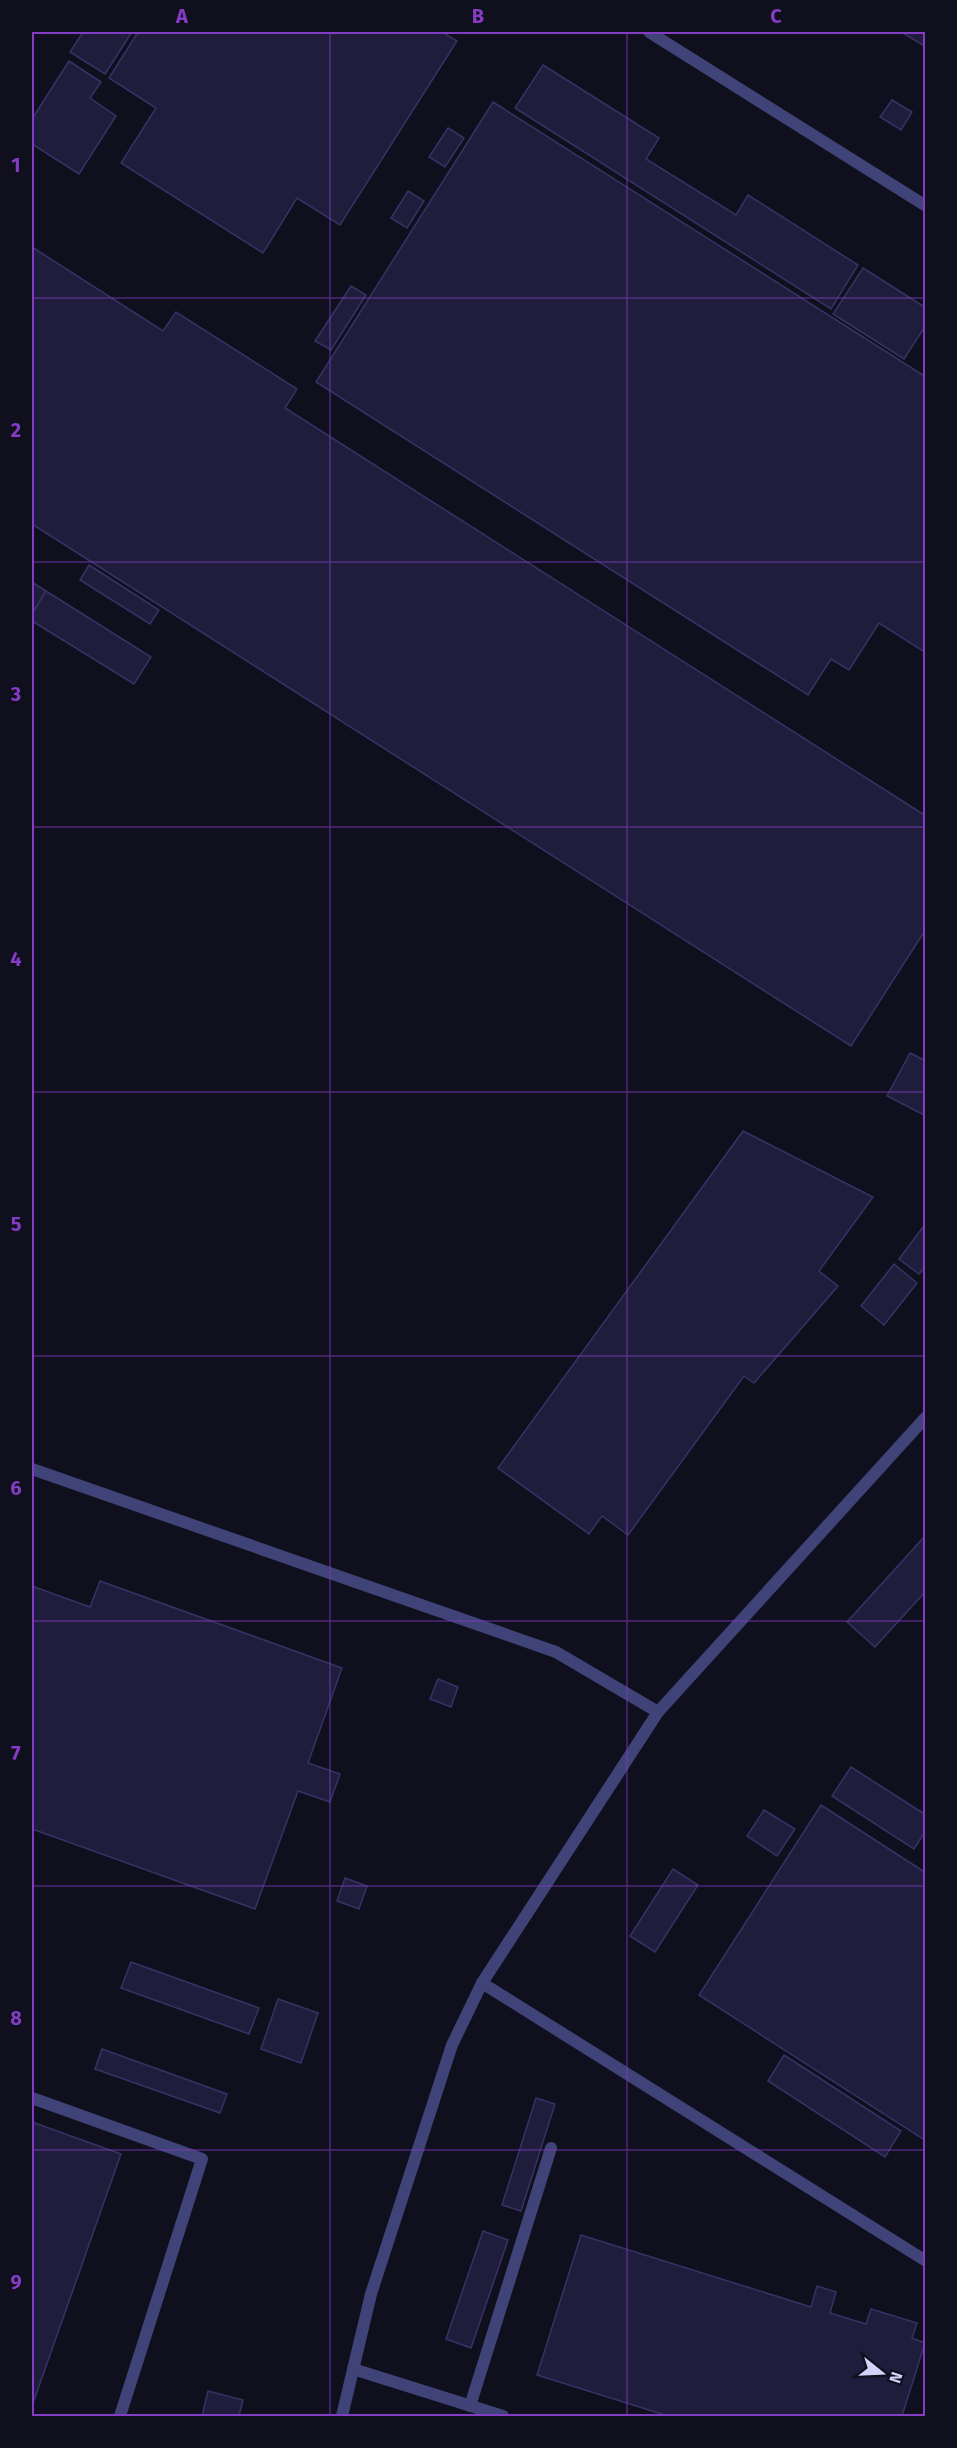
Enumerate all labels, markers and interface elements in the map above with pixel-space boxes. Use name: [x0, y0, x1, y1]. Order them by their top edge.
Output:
text: A: [175, 4, 189, 28]
text: B: [472, 4, 484, 28]
text: C: [770, 4, 782, 28]
text: 1: [11, 153, 21, 177]
text: 2: [11, 418, 21, 442]
text: 3: [10, 682, 21, 706]
text: 4: [10, 947, 22, 971]
text: 5: [11, 1212, 22, 1236]
text: 6: [10, 1476, 22, 1500]
text: 7: [11, 1741, 21, 1765]
text: 8: [10, 2006, 22, 2030]
text: 9: [10, 2270, 22, 2294]
north arrow: [852, 2343, 912, 2403]
text: N: [885, 2370, 906, 2385]

